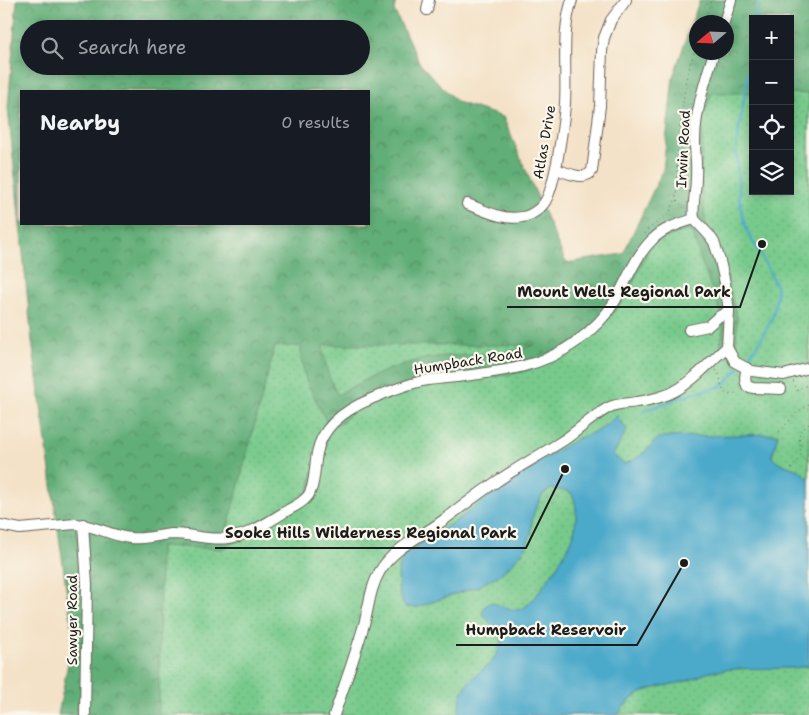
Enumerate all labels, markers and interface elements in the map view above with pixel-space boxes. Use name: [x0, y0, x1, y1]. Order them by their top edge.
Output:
north arrow: [689, 15, 734, 60]
map controls: [749, 15, 794, 195]
button: +: [749, 15, 794, 60]
search box: [20, 20, 370, 75]
icon: search: [38, 34, 66, 62]
text: Search here: [78, 35, 187, 60]
button: −: [749, 60, 794, 105]
street label: Atlas Drive: [529, 103, 559, 181]
button: locate: [749, 105, 794, 150]
text: Nearby: [40, 109, 120, 137]
street label: Irwin Road: [672, 109, 694, 188]
text: 0 results: [281, 112, 350, 133]
button: layers: [749, 150, 794, 195]
callout: Mount Wells Regional Park: [507, 277, 740, 307]
text: Mount Wells Regional Park: [517, 282, 731, 302]
street label: Humpback Road: [412, 344, 524, 378]
callout: Sooke Hills Wilderness Regional Park: [215, 518, 526, 548]
text: Sooke Hills Wilderness Regional Park: [225, 523, 517, 543]
street label: Sawyer Road: [63, 575, 81, 665]
callout: Humpback Reservoir: [456, 615, 637, 645]
text: Humpback Reservoir: [466, 620, 626, 640]

